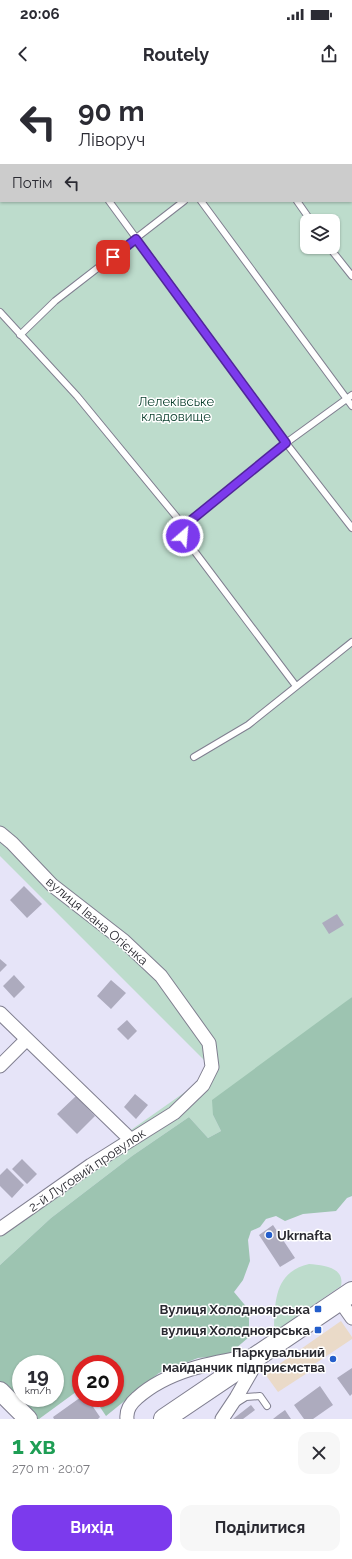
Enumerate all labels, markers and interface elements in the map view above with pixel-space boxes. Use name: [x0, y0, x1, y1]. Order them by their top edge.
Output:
text: 20:06: [20, 5, 60, 23]
icon: back: [12, 43, 34, 65]
icon: share: [318, 43, 340, 65]
text: Routely: [143, 44, 209, 65]
text: 90 m: [78, 95, 144, 128]
icon: left: [12, 96, 64, 148]
text: Ліворуч: [78, 129, 145, 150]
icon: left: [61, 172, 83, 194]
text: Потім: [12, 174, 53, 192]
map controls: [300, 214, 340, 254]
button: layers: [300, 214, 340, 254]
pin: [96, 240, 130, 274]
icon: arrive: [102, 246, 124, 268]
park label: Лелеківське кладовище: [138, 394, 214, 424]
position arrow: [162, 515, 204, 557]
street label: вулиця Івана Огієнка: [43, 874, 151, 968]
street label: 2-й Луговий провулок: [26, 1125, 148, 1215]
place label: Ukrnafta: [277, 1228, 332, 1243]
marker: Ukrnafta: [264, 1230, 274, 1240]
place label: Вулиця Холодноярська: [160, 1302, 311, 1317]
marker: Вулиця Холодноярська: [313, 1304, 323, 1314]
place label: вулиця Холодноярська: [161, 1323, 311, 1338]
marker: вулиця Холодноярська: [313, 1325, 323, 1335]
place label: Паркувальний майданчик підприємства: [162, 1345, 326, 1375]
marker: Паркувальний майданчик підприємства: [328, 1354, 338, 1364]
speed limit sign: 20: [72, 1355, 124, 1407]
text: 19: [27, 1364, 49, 1388]
text: km/h: [25, 1385, 51, 1396]
text: 1 хв: [12, 1431, 56, 1460]
button: close: [298, 1432, 340, 1474]
text: 270 m · 20:07: [12, 1461, 90, 1476]
button: Вихід: [12, 1505, 172, 1551]
button: Поділитися: [180, 1505, 340, 1551]

